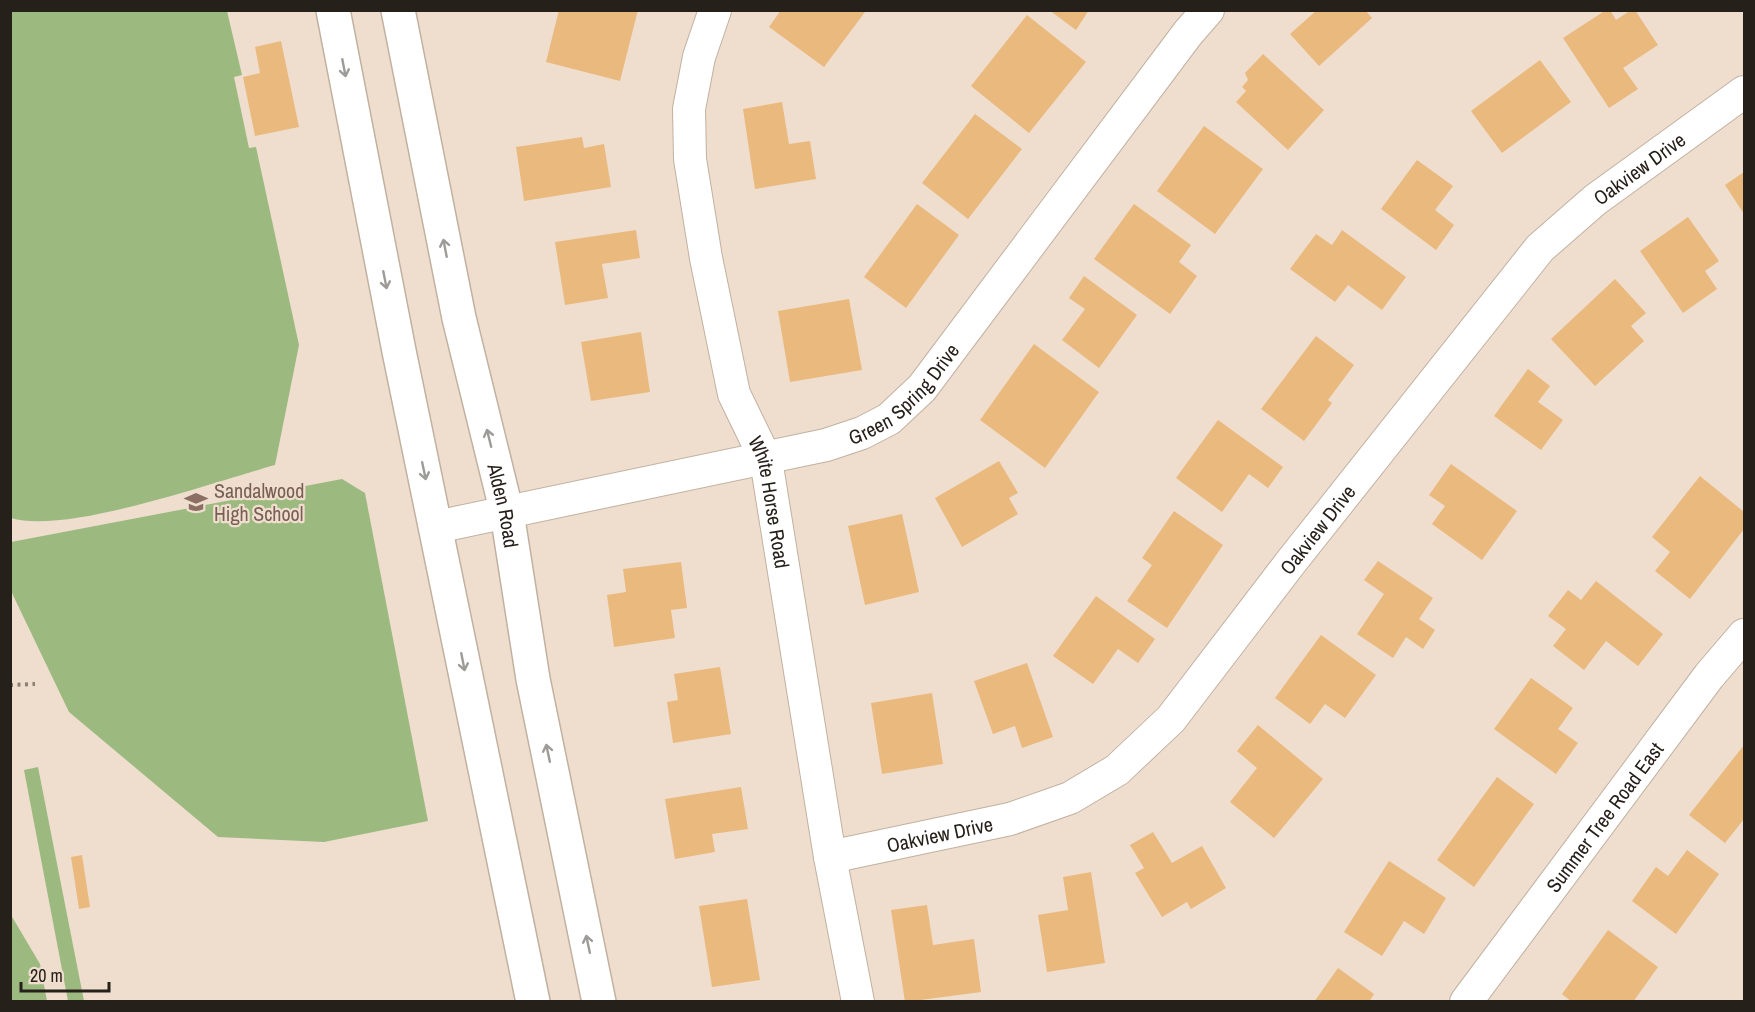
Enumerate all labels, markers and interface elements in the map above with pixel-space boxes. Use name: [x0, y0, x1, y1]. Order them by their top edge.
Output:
one-way arrow: [339, 58, 350, 77]
street label: Oakview Drive: [1587, 126, 1690, 211]
one-way arrow: [439, 239, 450, 258]
one-way arrow: [380, 270, 391, 289]
street label: Green Spring Drive: [845, 338, 965, 450]
one-way arrow: [482, 429, 494, 448]
street label: White Horse Road: [743, 431, 797, 570]
street label: Alden Road: [482, 460, 526, 550]
one-way arrow: [419, 461, 431, 480]
place label: Sandalwood High School: [214, 477, 304, 527]
street label: Oakview Drive: [1273, 479, 1361, 580]
school or university icon: Sandalwood High School: [183, 489, 209, 515]
one-way arrow: [458, 652, 469, 671]
street label: Summer Tree Road East: [1539, 736, 1669, 897]
one-way arrow: [542, 744, 554, 763]
street label: Oakview Drive: [884, 810, 995, 858]
one-way arrow: [582, 935, 593, 954]
scale bar: [21, 955, 110, 993]
text: 20 m: [30, 963, 63, 988]

